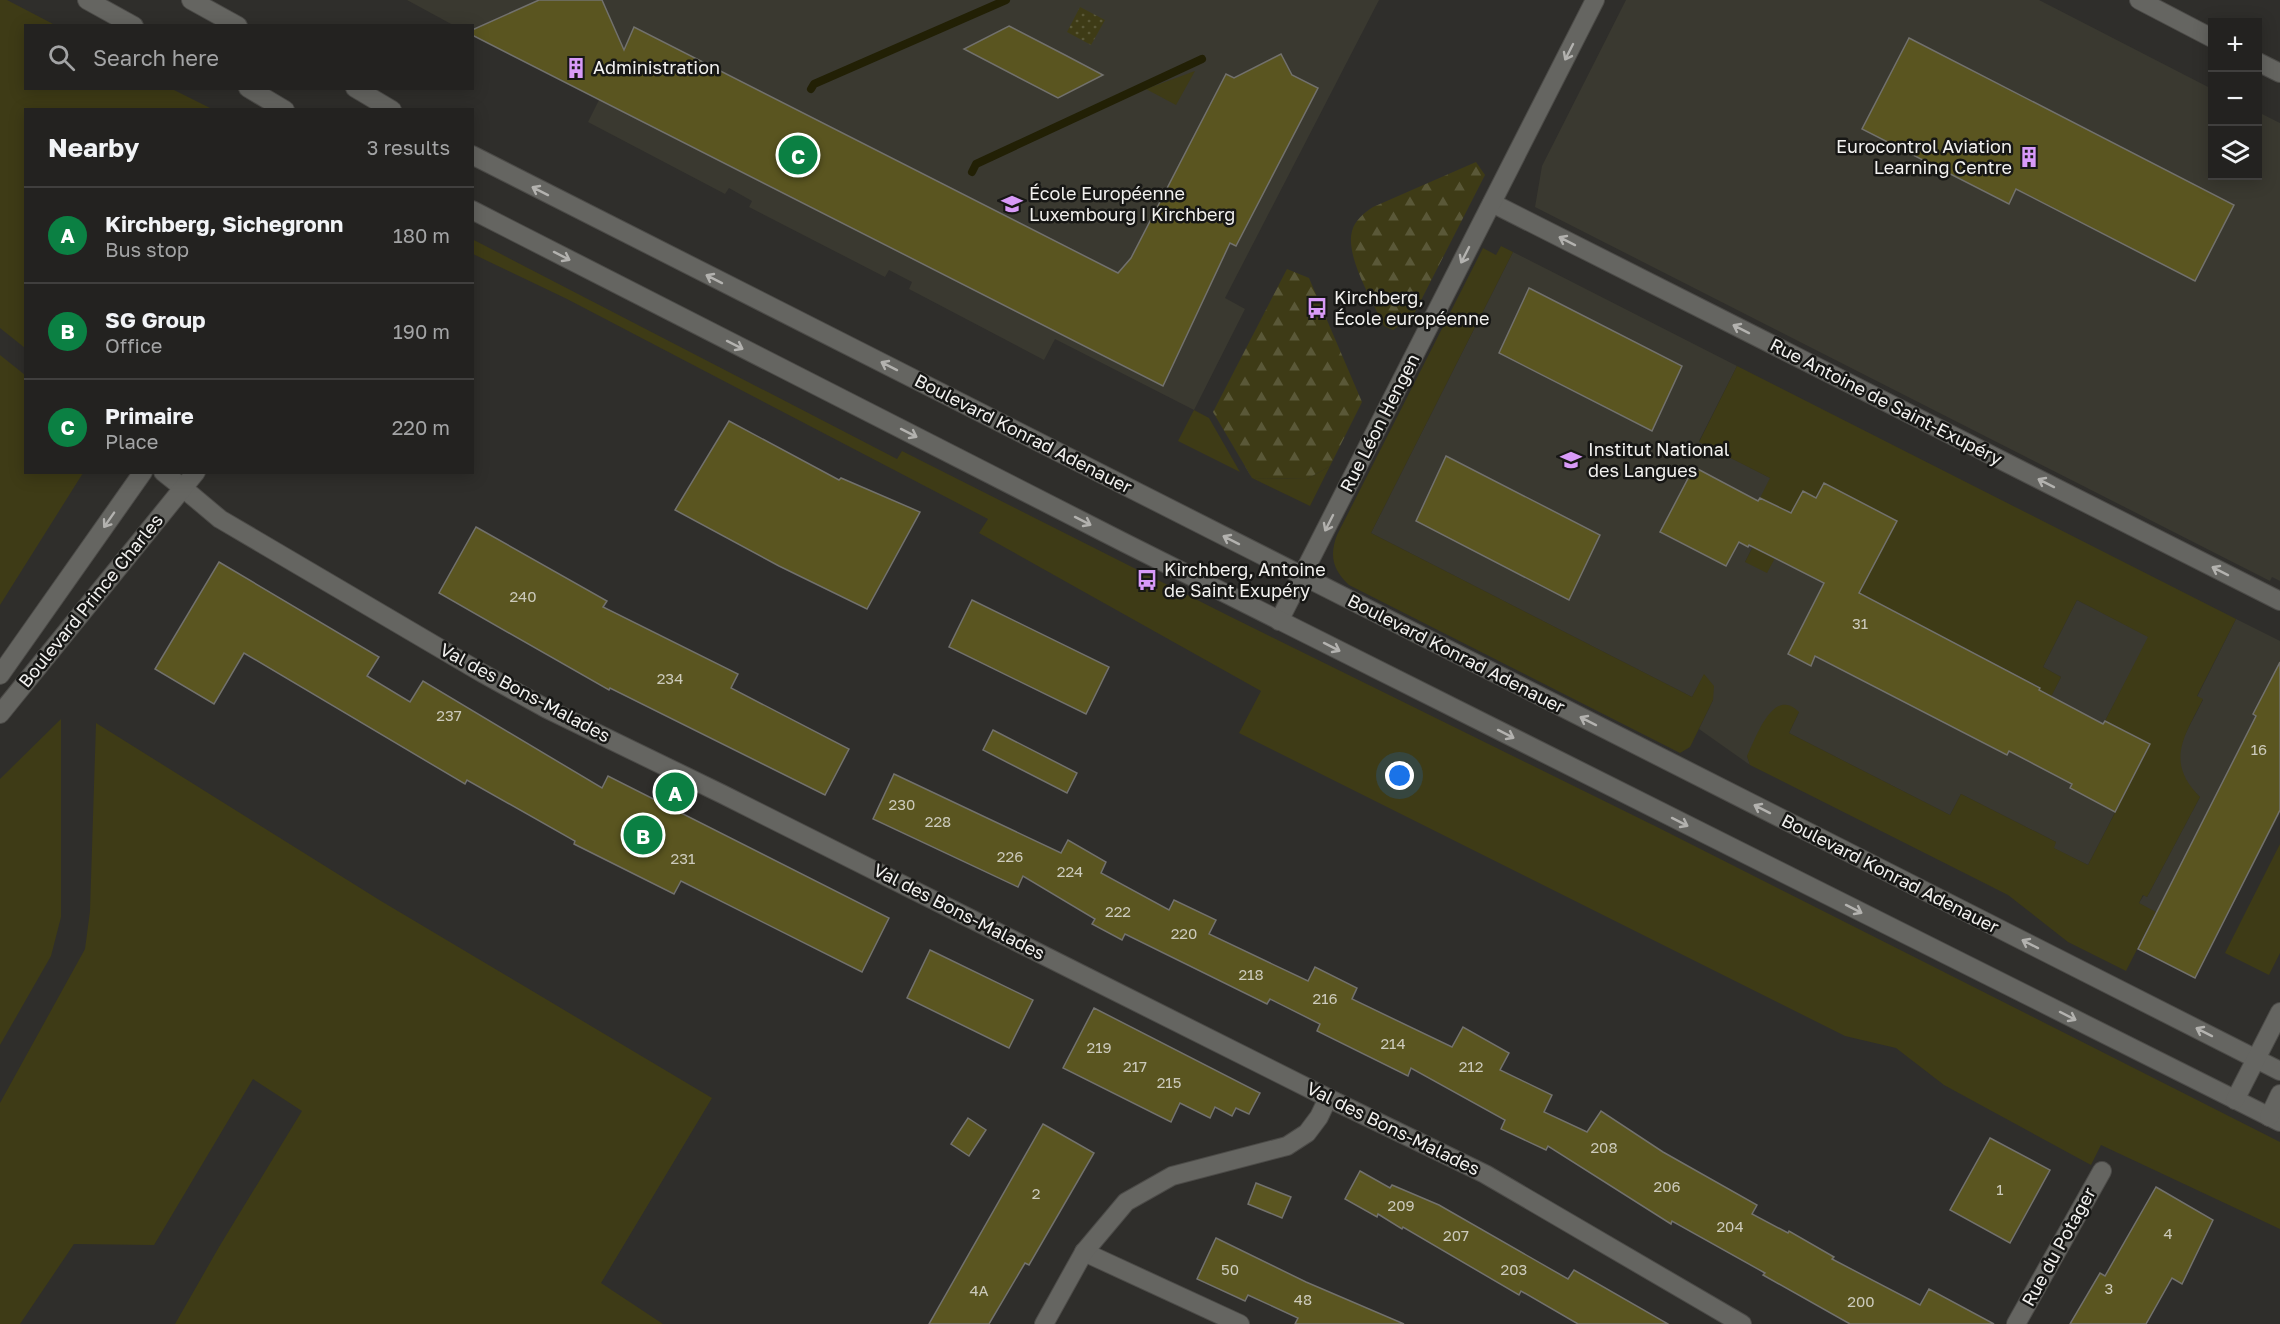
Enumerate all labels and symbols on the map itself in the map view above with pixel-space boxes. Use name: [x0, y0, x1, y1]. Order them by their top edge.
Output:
one-way arrow: [1563, 43, 1574, 61]
building icon: Administration: [564, 56, 588, 80]
place label: Administration: [593, 56, 720, 78]
pin: C: [778, 132, 818, 178]
place label: Eurocontrol Aviation Learning Centre: [1836, 135, 2012, 178]
building icon: Eurocontrol Aviation Learning Centre: [2017, 145, 2041, 169]
place label: École Européenne Luxembourg I Kirchberg: [1029, 182, 1235, 225]
one-way arrow: [532, 185, 550, 196]
school or university icon: École Européenne Luxembourg I Kirchberg: [1000, 192, 1024, 216]
one-way arrow: [1558, 235, 1576, 246]
one-way arrow: [1459, 246, 1471, 264]
one-way arrow: [553, 250, 571, 262]
one-way arrow: [706, 272, 724, 284]
place label: Kirchberg, École européenne: [1334, 286, 1489, 329]
bus stop icon: Kirchberg, École européenne: [1305, 296, 1329, 320]
one-way arrow: [1732, 323, 1750, 334]
street label: Rue Antoine de Saint-Exupéry: [1767, 333, 2006, 469]
one-way arrow: [726, 339, 744, 351]
street label: Rue Léon Hengen: [1335, 350, 1423, 495]
one-way arrow: [880, 360, 898, 371]
street label: Boulevard Konrad Adenauer: [911, 369, 1136, 498]
one-way arrow: [900, 428, 918, 440]
place label: Institut National des Langues: [1588, 438, 1730, 481]
school or university icon: Institut National des Langues: [1559, 448, 1583, 472]
one-way arrow: [2038, 477, 2055, 489]
street label: Boulevard Prince Charles: [13, 509, 167, 692]
one-way arrow: [103, 512, 115, 528]
one-way arrow: [1323, 513, 1334, 531]
one-way arrow: [1074, 516, 1092, 528]
one-way arrow: [1223, 533, 1241, 545]
place label: Kirchberg, Antoine de Saint Exupéry: [1164, 558, 1326, 601]
one-way arrow: [2212, 565, 2229, 577]
bus stop icon: Kirchberg, Antoine de Saint Exupéry: [1135, 568, 1159, 592]
house number: 240: [509, 587, 537, 605]
street label: Boulevard Konrad Adenauer: [1344, 589, 1569, 718]
house number: 31: [1852, 614, 1868, 632]
street label: Val des Bons-Malades: [436, 638, 614, 746]
one-way arrow: [1322, 642, 1340, 653]
house number: 234: [657, 669, 683, 687]
house number: 237: [436, 706, 462, 724]
one-way arrow: [1579, 714, 1597, 726]
one-way arrow: [1496, 729, 1514, 741]
house number: 16: [2251, 740, 2267, 758]
your location: [1385, 761, 1414, 790]
pin: A: [656, 770, 694, 814]
house number: 230: [889, 795, 915, 813]
one-way arrow: [1753, 802, 1771, 814]
street label: Boulevard Konrad Adenauer: [1778, 809, 2003, 938]
pin: B: [624, 812, 662, 858]
house number: 228: [925, 812, 951, 830]
one-way arrow: [1671, 816, 1689, 828]
house number: 226: [997, 847, 1023, 865]
house number: 231: [671, 849, 695, 867]
street label: Val des Bons-Malades: [870, 858, 1049, 964]
house number: 224: [1057, 862, 1083, 880]
house number: 222: [1105, 902, 1131, 920]
one-way arrow: [1845, 904, 1863, 915]
house number: 220: [1171, 924, 1197, 942]
one-way arrow: [2021, 938, 2039, 950]
house number: 218: [1238, 965, 1264, 983]
house number: 216: [1312, 989, 1338, 1007]
one-way arrow: [2059, 1011, 2077, 1023]
one-way arrow: [2195, 1026, 2213, 1038]
house number: 214: [1380, 1034, 1406, 1052]
house number: 219: [1086, 1038, 1112, 1056]
house number: 217: [1123, 1057, 1147, 1075]
house number: 212: [1459, 1057, 1483, 1075]
house number: 215: [1157, 1073, 1181, 1091]
street label: Val des Bons-Malades: [1303, 1077, 1484, 1180]
house number: 208: [1590, 1138, 1618, 1156]
house number: 206: [1653, 1177, 1681, 1195]
house number: 1: [1996, 1180, 2004, 1198]
street label: Rue du Potager: [2016, 1183, 2100, 1310]
house number: 2: [1032, 1184, 1040, 1202]
house number: 209: [1387, 1196, 1415, 1214]
house number: 204: [1716, 1217, 1744, 1235]
house number: 4: [2163, 1224, 2173, 1242]
house number: 207: [1443, 1226, 1469, 1244]
house number: 50: [1221, 1260, 1239, 1278]
house number: 203: [1501, 1260, 1527, 1278]
house number: 3: [2105, 1279, 2113, 1297]
house number: 4A: [969, 1281, 989, 1299]
house number: 48: [1294, 1290, 1312, 1308]
house number: 200: [1847, 1292, 1875, 1310]

